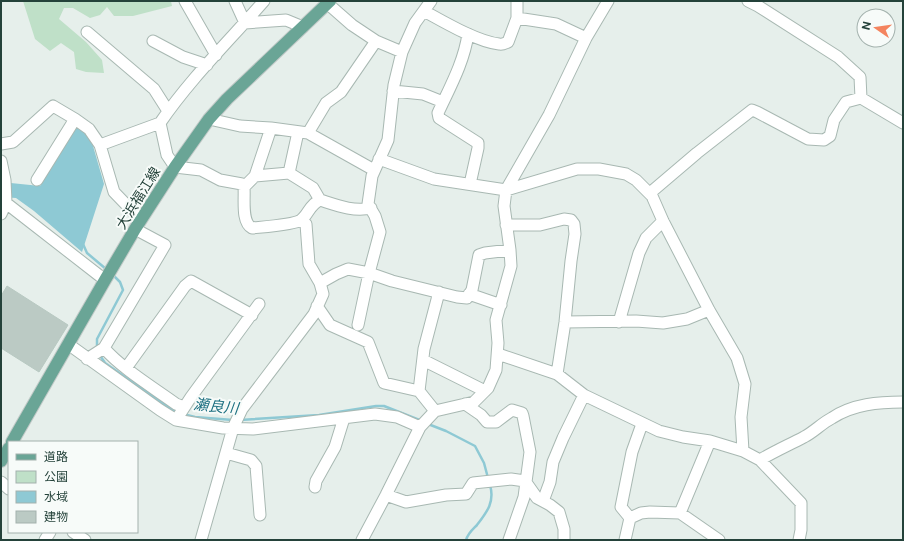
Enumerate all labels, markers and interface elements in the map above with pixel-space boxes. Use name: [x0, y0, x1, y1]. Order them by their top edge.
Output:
north arrow: [856, 8, 896, 48]
text: N: [859, 20, 873, 31]
street label: 大浜福江線: [113, 164, 163, 232]
water label: 瀬良川: [193, 395, 241, 417]
legend: [8, 441, 138, 533]
text: 道路: [44, 450, 68, 464]
text: 公園: [44, 470, 68, 484]
text: 水域: [44, 490, 68, 504]
text: 建物: [44, 510, 68, 524]

